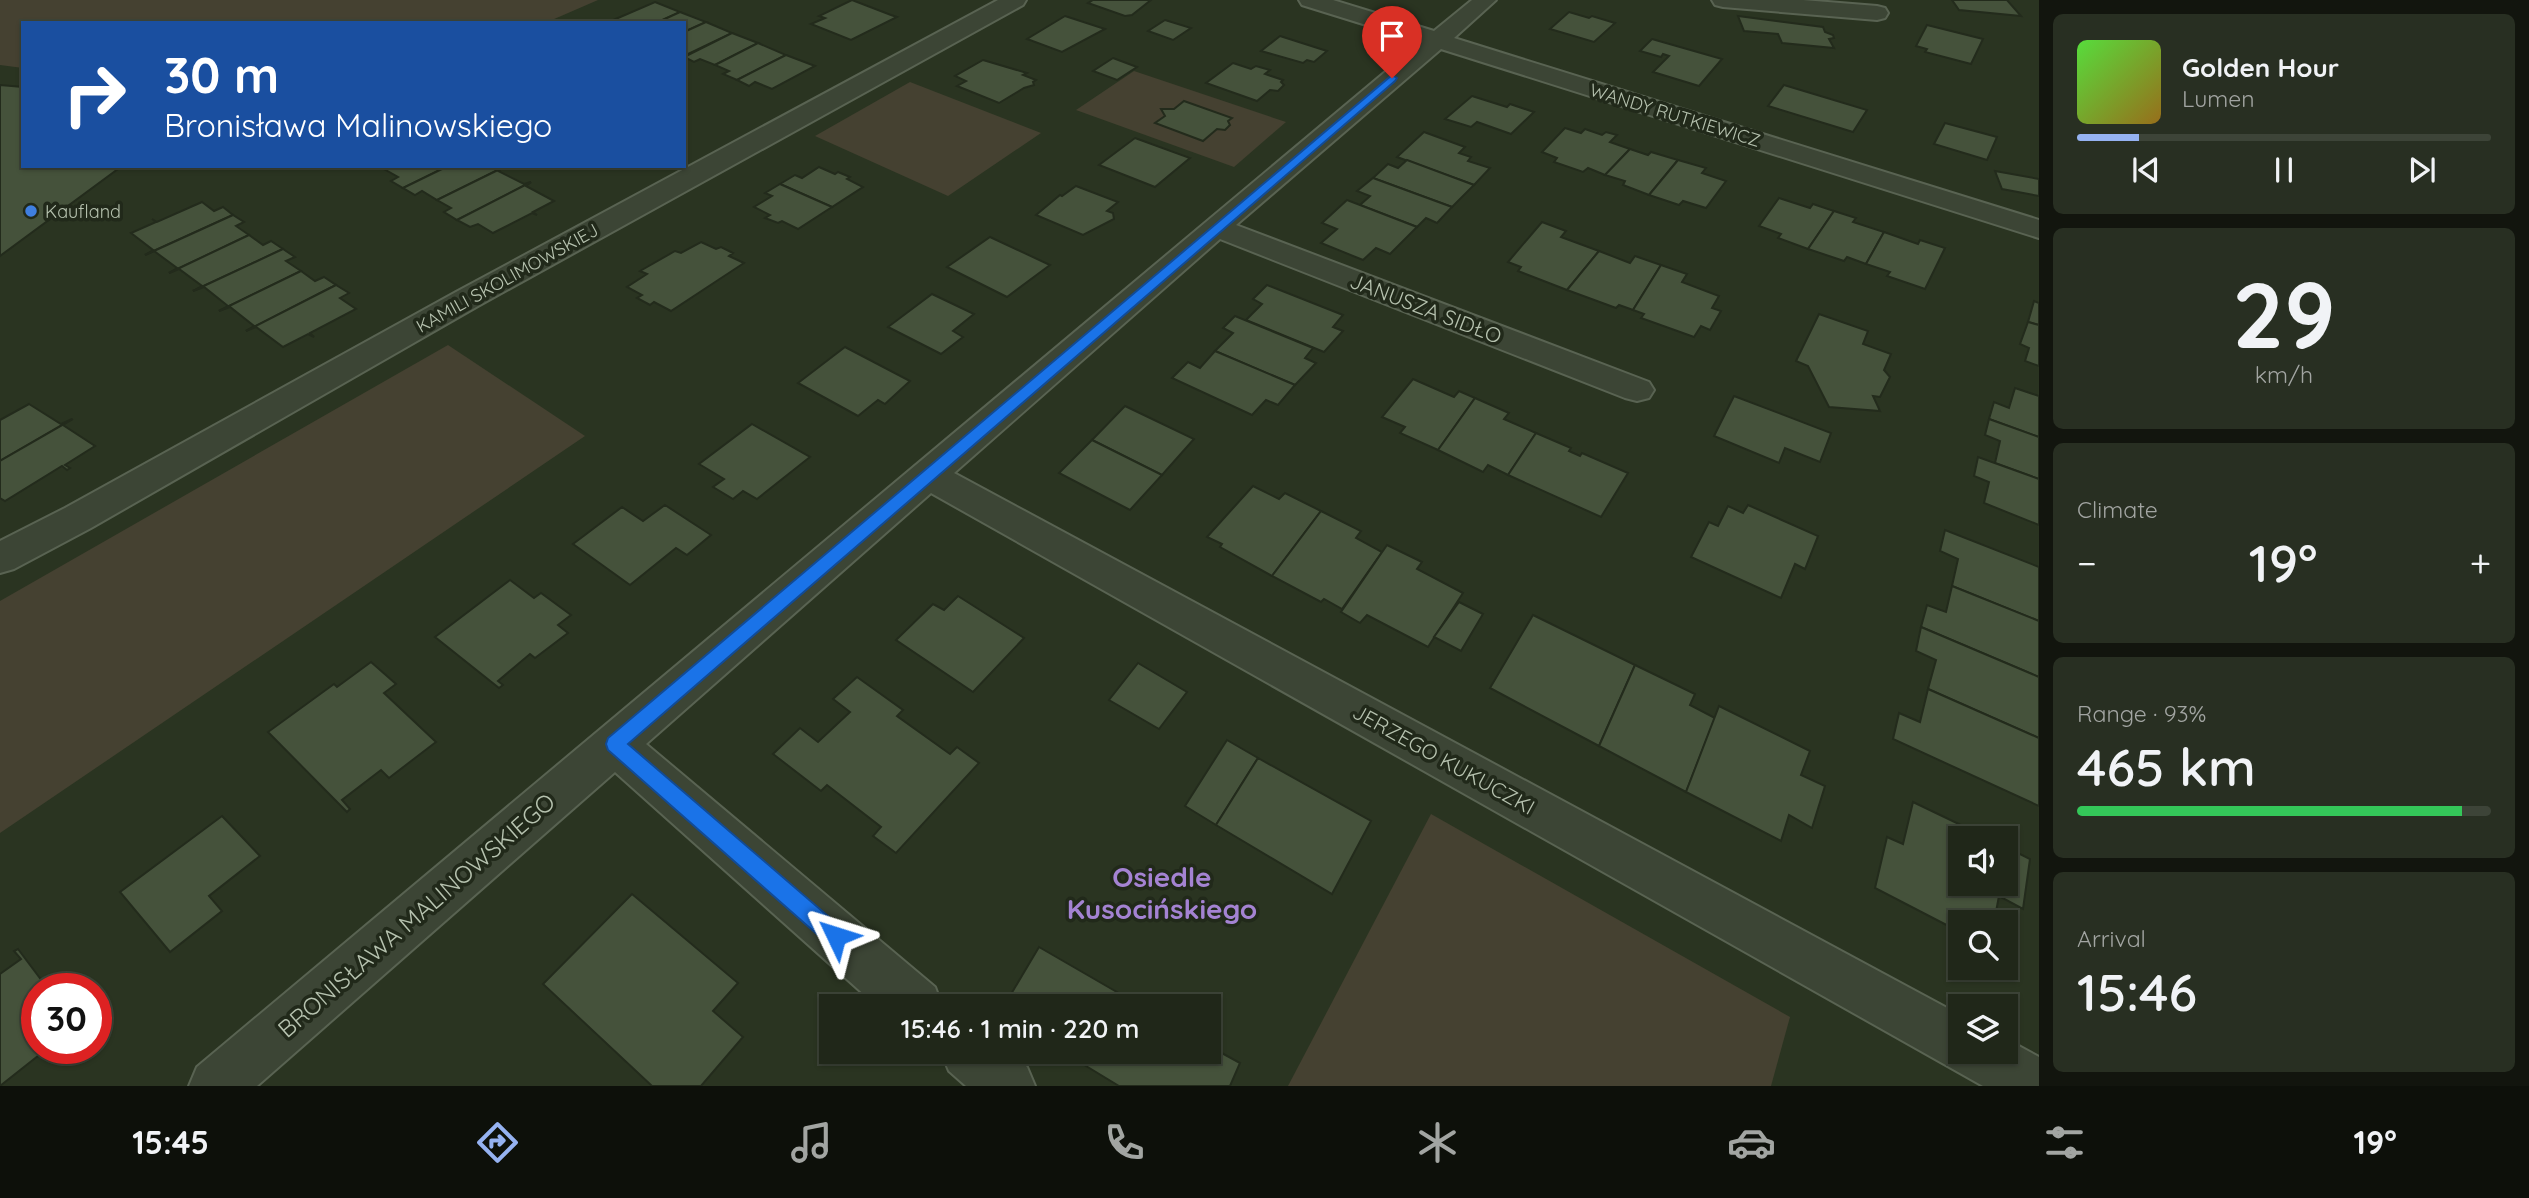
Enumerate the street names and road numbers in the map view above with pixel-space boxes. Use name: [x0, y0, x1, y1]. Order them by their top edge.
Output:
street label: WANDY RUTKIEWICZ: [1587, 78, 1763, 152]
street label: KAMILI SKOLIMOWSKIEJ: [412, 218, 602, 338]
street label: JANUSZA SIDŁO: [1346, 267, 1506, 349]
street label: JERZEGO KUKUCZKI: [1348, 698, 1540, 820]
street label: BRONISŁAWA MALINOWSKIEGO: [271, 786, 561, 1044]

